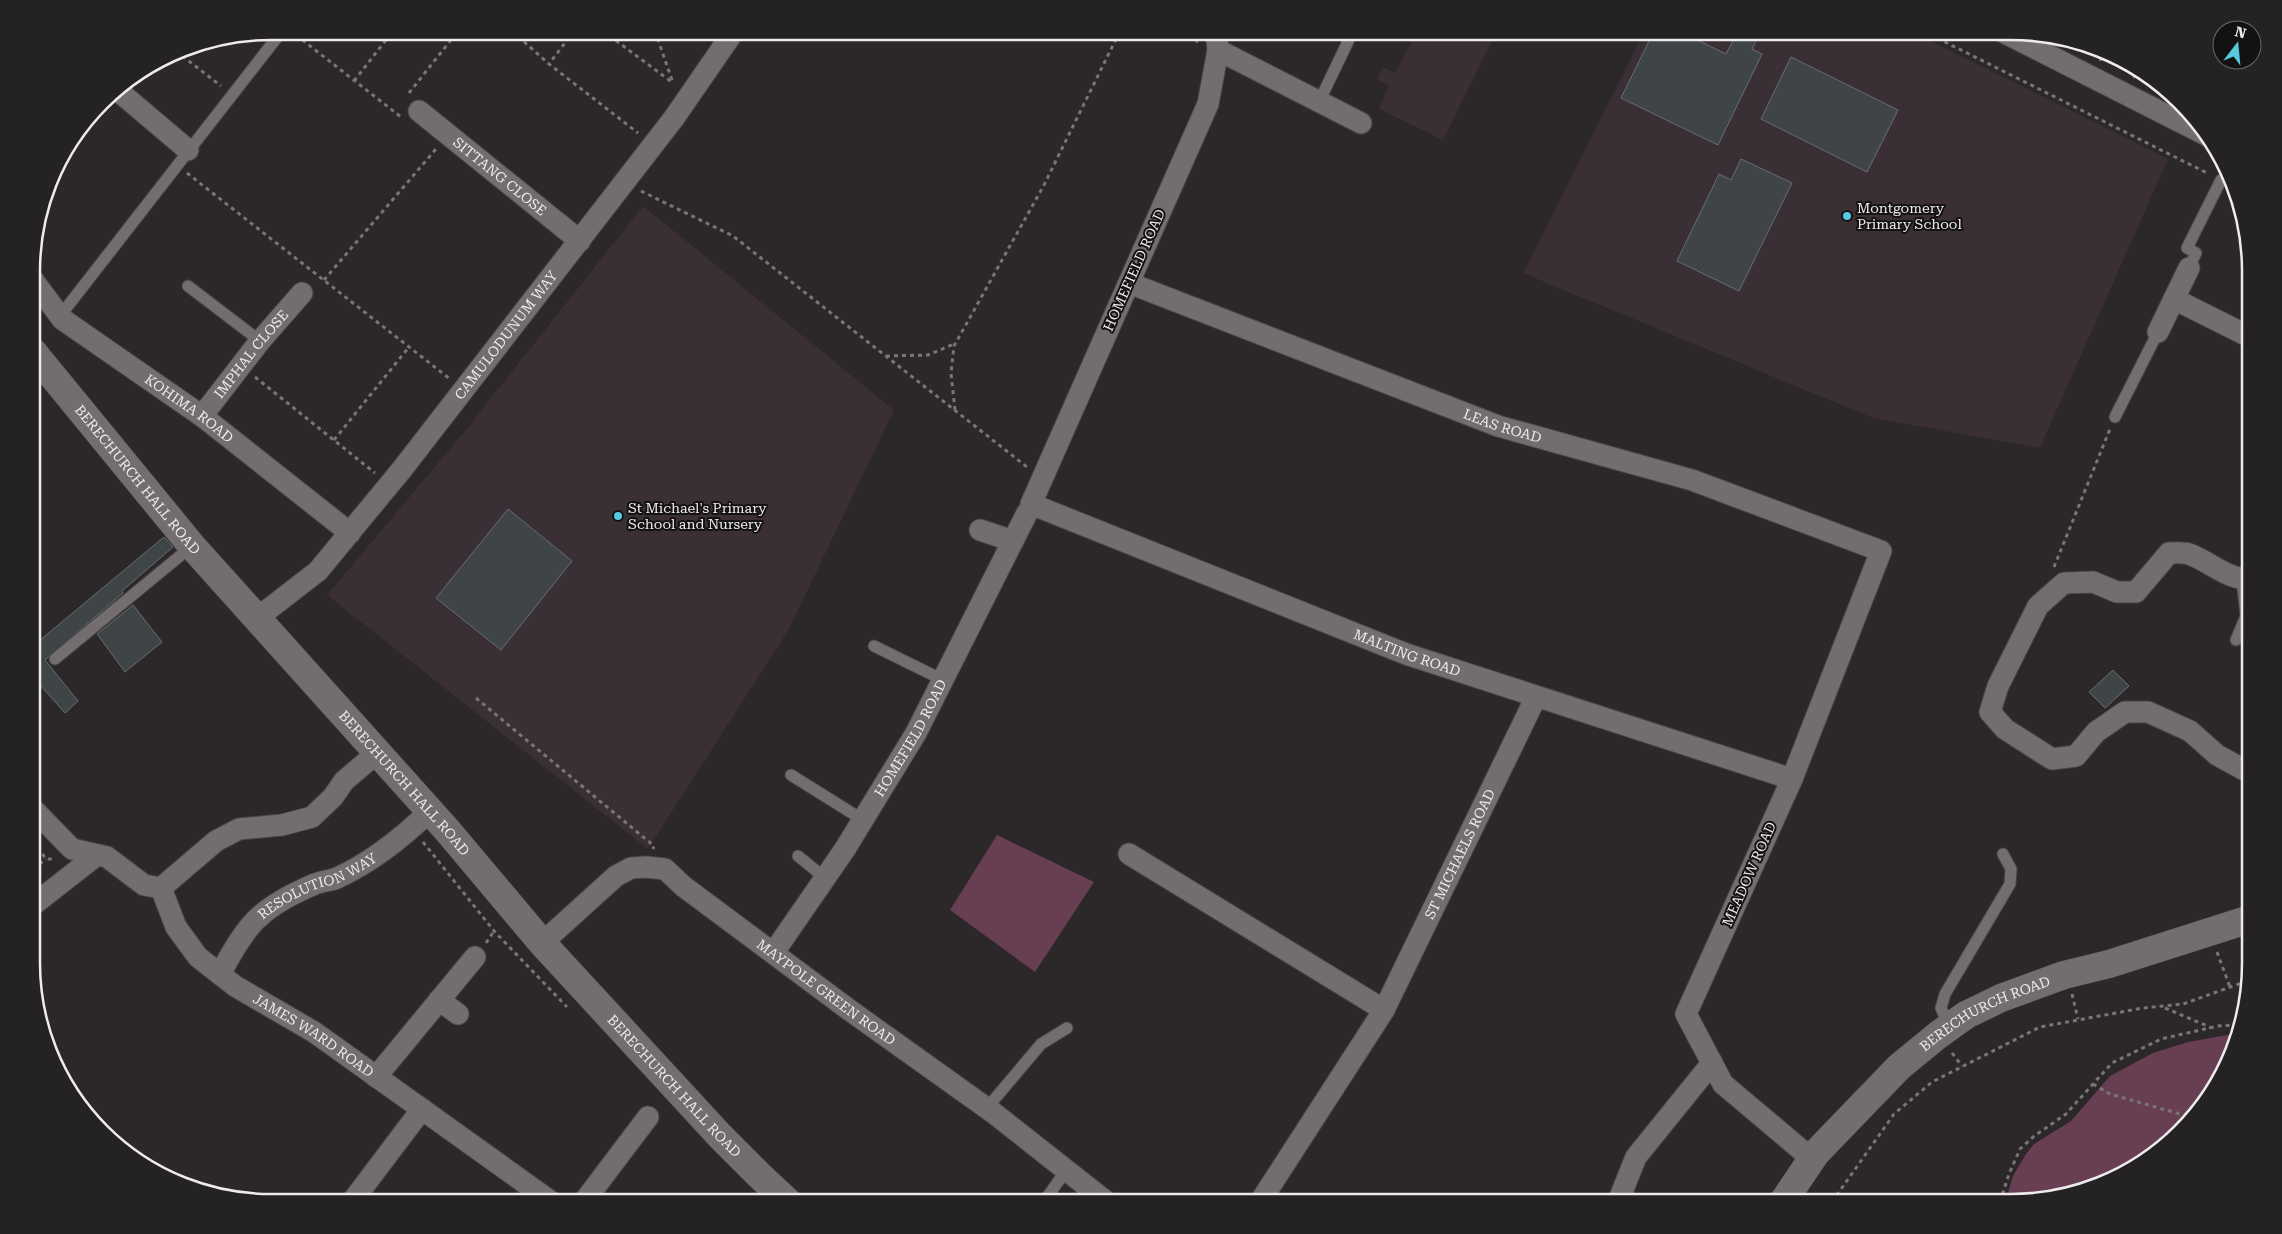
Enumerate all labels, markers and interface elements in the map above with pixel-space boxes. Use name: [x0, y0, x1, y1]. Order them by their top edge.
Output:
north arrow: [2212, 20, 2262, 70]
text: N: [2233, 23, 2248, 42]
street label: SITTANG CLOSE: [450, 134, 550, 219]
place label: Montgomery Primary School: [1857, 200, 1962, 232]
street label: HOMEFIELD ROAD: [1100, 206, 1168, 333]
marker: Montgomery Primary School: [1841, 210, 1853, 222]
street label: CAMULODUNUM WAY: [451, 267, 561, 403]
street label: IMPHAL CLOSE: [211, 307, 291, 401]
street label: KOHIMA ROAD: [142, 371, 237, 446]
street label: BERECHURCH HALL ROAD: [72, 402, 204, 558]
street label: LEAS ROAD: [1461, 405, 1544, 446]
place label: St Michael's Primary School and Nursery: [628, 500, 767, 532]
marker: St Michael's Primary School and Nursery: [612, 510, 624, 522]
street label: MALTING ROAD: [1351, 626, 1463, 679]
street label: HOMEFIELD ROAD: [871, 677, 950, 800]
street label: BERECHURCH HALL ROAD: [336, 707, 473, 859]
street label: ST MICHAELS ROAD: [1421, 786, 1498, 922]
street label: MEADOW ROAD: [1719, 819, 1779, 929]
street label: RESOLUTION WAY: [255, 849, 380, 922]
street label: MAYPOLE GREEN ROAD: [754, 936, 899, 1048]
street label: BERECHURCH ROAD: [1917, 973, 2052, 1055]
street label: JAMES WARD ROAD: [250, 990, 377, 1080]
street label: BERECHURCH HALL ROAD: [604, 1012, 745, 1161]

